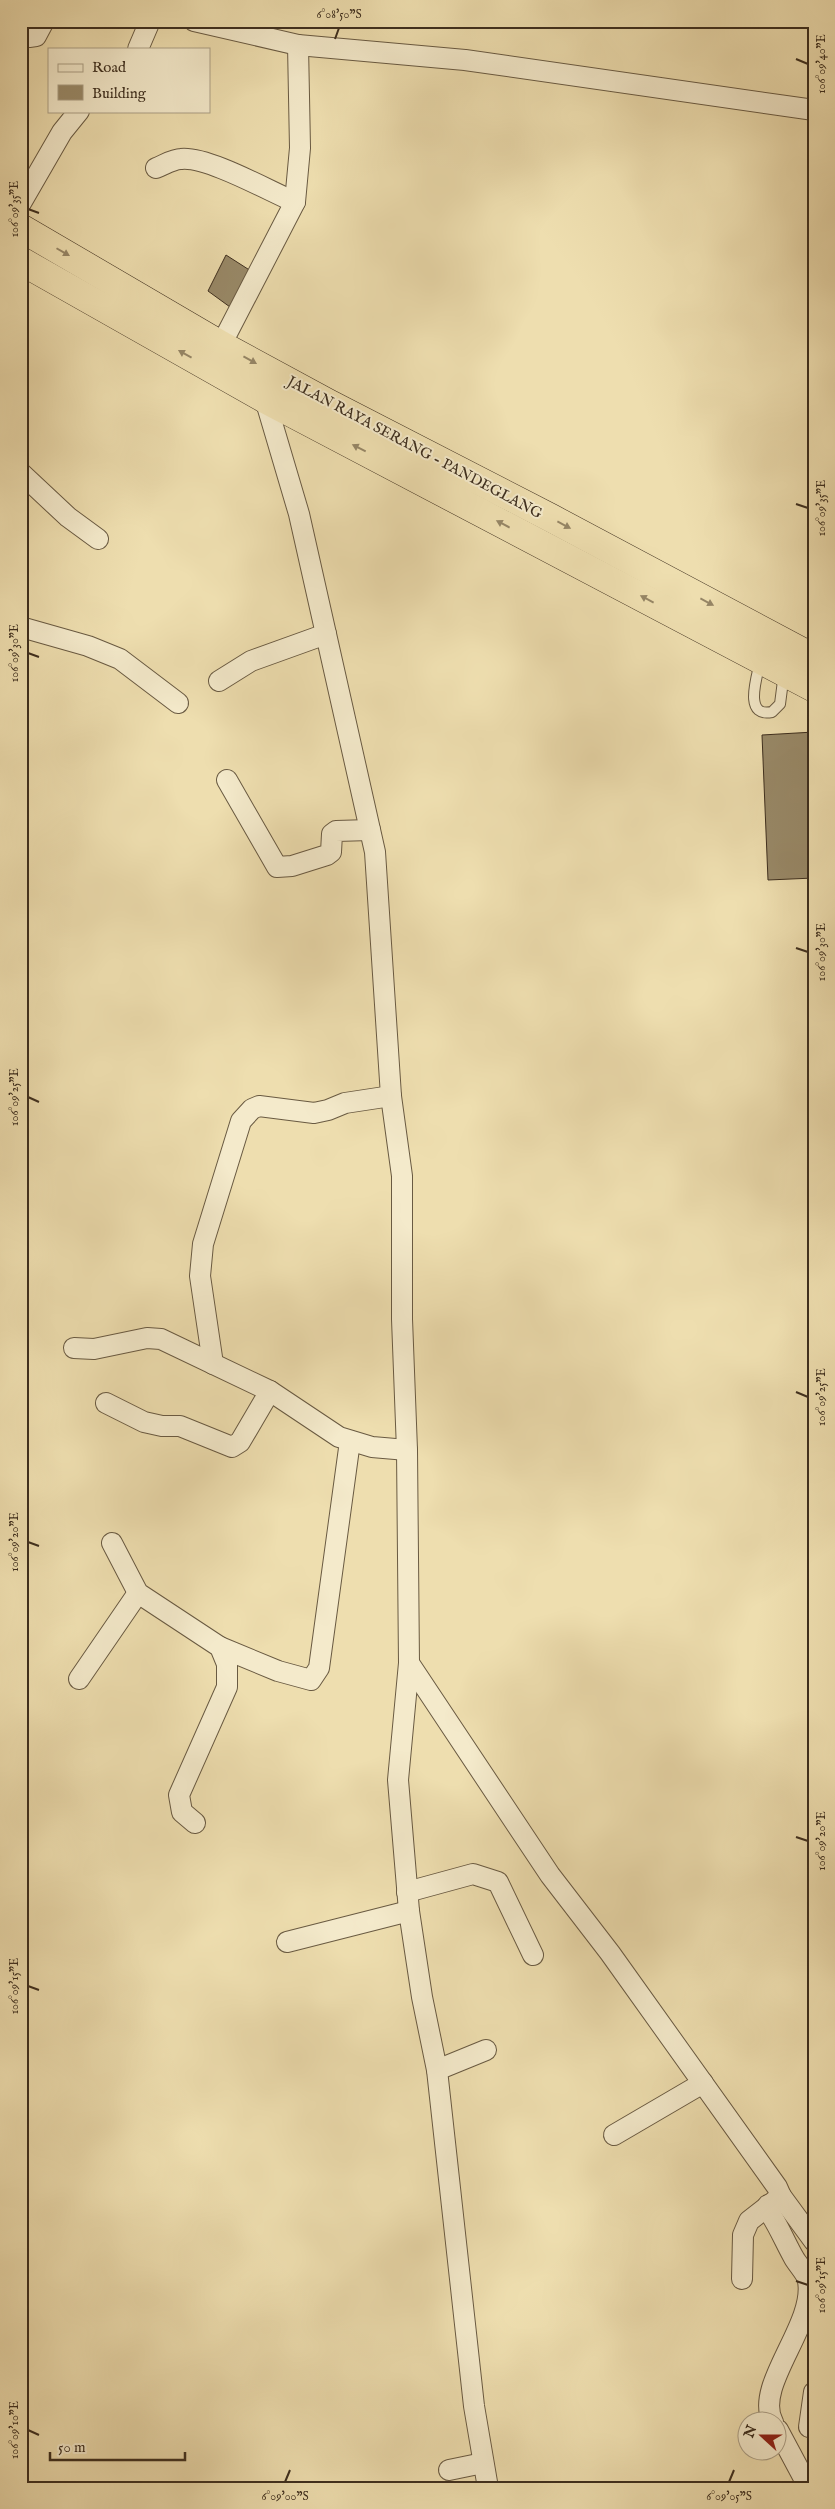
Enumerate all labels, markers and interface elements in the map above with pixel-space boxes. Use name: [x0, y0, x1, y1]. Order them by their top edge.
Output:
text: 6°08'50"S: [316, 7, 362, 22]
text: 106°09'40"E: [814, 34, 829, 94]
legend: [48, 48, 210, 112]
text: Road: [92, 58, 127, 77]
text: Building: [92, 84, 147, 103]
text: 106°09'35"E: [7, 181, 22, 237]
one-way arrow: [57, 248, 70, 257]
one-way arrow: [179, 350, 192, 359]
one-way arrow: [242, 356, 257, 364]
street label: JALAN RAYA SERANG - PANDEGLANG: [282, 371, 546, 523]
one-way arrow: [352, 444, 366, 452]
text: 106°09'35"E: [814, 480, 829, 536]
one-way arrow: [496, 519, 510, 528]
one-way arrow: [557, 521, 571, 529]
one-way arrow: [640, 595, 654, 603]
one-way arrow: [700, 597, 714, 606]
text: 106°09'30"E: [7, 624, 22, 682]
text: 106°09'30"E: [814, 923, 829, 981]
text: 106°09'25"E: [7, 1068, 22, 1126]
text: 106°09'25"E: [814, 1368, 829, 1426]
text: 106°09'20"E: [7, 1512, 22, 1572]
text: 106°09'20"E: [814, 1811, 829, 1871]
text: 106°09'15"E: [7, 1958, 22, 2014]
text: 106°09'15"E: [814, 2257, 829, 2313]
text: 106°09'10"E: [7, 2401, 22, 2459]
north arrow: [738, 2412, 788, 2462]
text: N: [740, 2423, 761, 2442]
scale bar: [50, 2429, 185, 2461]
text: 50 m: [58, 2438, 86, 2457]
text: 6°09'00"S: [261, 2489, 309, 2504]
text: 6°09'05"S: [706, 2489, 752, 2504]

